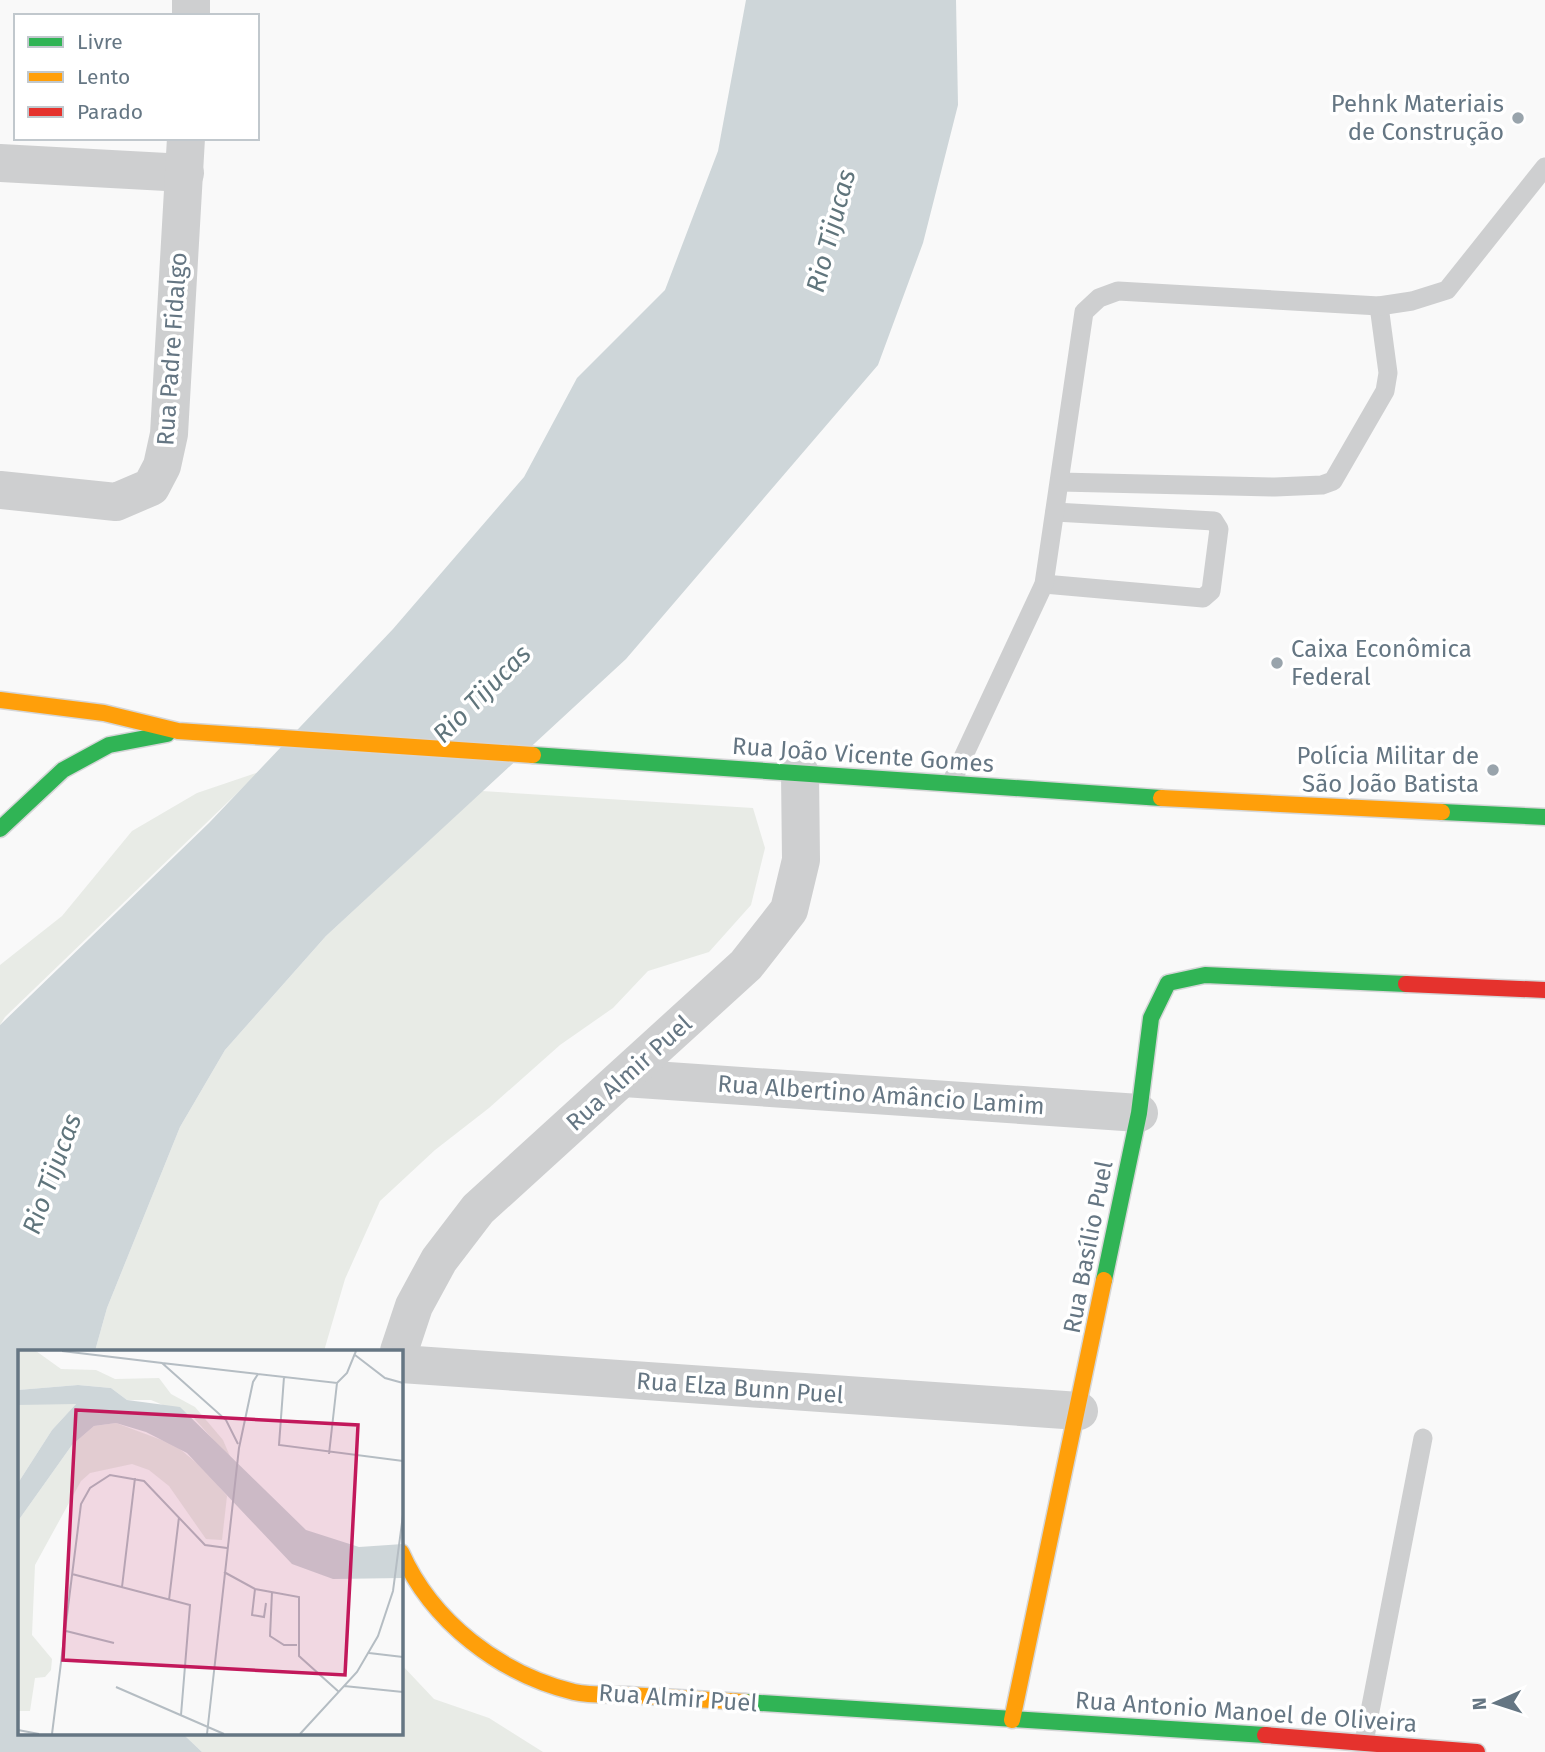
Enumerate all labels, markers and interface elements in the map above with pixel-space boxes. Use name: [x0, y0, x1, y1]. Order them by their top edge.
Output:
legend: [14, 14, 259, 140]
text: Livre: [77, 29, 123, 55]
text: Lento: [77, 64, 130, 90]
place label: Pehnk Materiais de Construção: [1331, 90, 1504, 146]
text: Parado: [77, 99, 143, 125]
marker: Pehnk Materiais de Construção: [1510, 110, 1526, 126]
water label: Rio Tijucas: [800, 166, 862, 296]
street label: Rua Padre Fidalgo: [151, 251, 193, 447]
place label: Caixa Econômica Federal: [1291, 635, 1472, 691]
water label: Rio Tijucas: [427, 639, 537, 749]
marker: Caixa Econômica Federal: [1269, 655, 1285, 671]
street label: Rua João Vicente Gomes: [731, 732, 995, 778]
place label: Polícia Militar de São João Batista: [1296, 742, 1479, 798]
marker: Polícia Militar de São João Batista: [1485, 762, 1501, 778]
street label: Rua Almir Puel: [561, 1009, 697, 1137]
street label: Rua Albertino Amâncio Lamim: [716, 1070, 1046, 1120]
water label: Rio Tijucas: [16, 1110, 88, 1238]
street label: Rua Basílio Puel: [1058, 1158, 1118, 1336]
inset map: [18, 1350, 402, 1734]
street label: Rua Elza Bunn Puel: [635, 1367, 845, 1409]
north arrow: [1461, 1668, 1531, 1738]
street label: Rua Almir Puel: [598, 1678, 758, 1718]
street label: Rua Antonio Manoel de Oliveira: [1074, 1686, 1418, 1738]
text: N: [1468, 1697, 1491, 1711]

